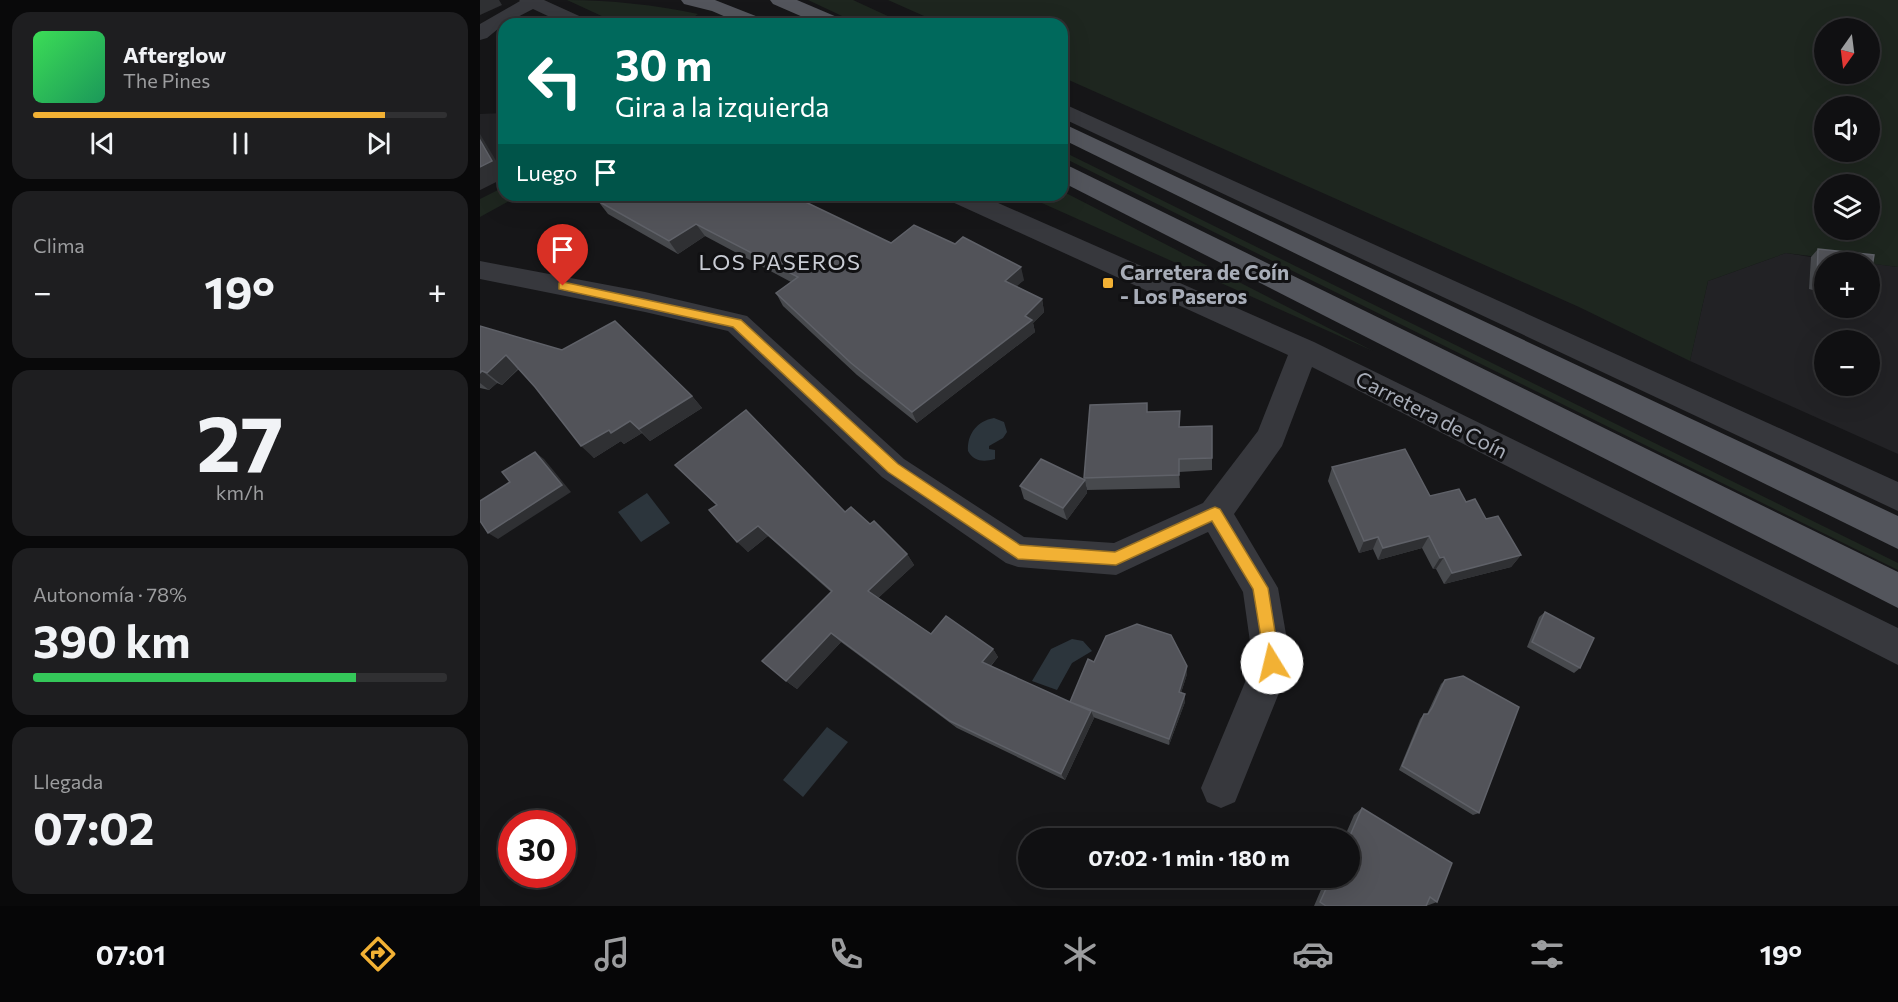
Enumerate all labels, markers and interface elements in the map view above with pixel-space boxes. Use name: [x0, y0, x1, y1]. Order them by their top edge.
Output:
north arrow: [1814, 18, 1880, 84]
map controls: [1814, 18, 1880, 396]
text: 30 m: [615, 38, 712, 90]
text: Afterglow: [123, 41, 226, 68]
icon: left: [516, 42, 594, 120]
text: The Pines: [123, 68, 210, 92]
text: Gira a la izquierda: [615, 90, 829, 123]
button: sound: [1814, 96, 1880, 162]
icon: previous: [86, 127, 119, 160]
icon: pause: [224, 127, 257, 160]
icon: next: [362, 127, 395, 160]
icon: arrive: [589, 156, 622, 189]
text: Luego: [516, 159, 577, 186]
button: layers: [1814, 174, 1880, 240]
pin: [537, 224, 588, 286]
text: Clima: [33, 233, 85, 257]
icon: arrive: [546, 233, 579, 266]
district label: LOS PASEROS: [699, 248, 861, 275]
button: +: [1814, 252, 1880, 318]
place label: Carretera de Coín - Los Paseros: [1120, 259, 1289, 308]
text: 19°: [204, 263, 275, 318]
text: −: [33, 270, 52, 311]
text: +: [428, 270, 447, 311]
marker: Carretera de Coín - Los Paseros: [1101, 276, 1115, 290]
button: −: [1814, 330, 1880, 396]
street label: Carretera de Coín: [1352, 365, 1512, 463]
text: 27: [197, 393, 283, 488]
text: km/h: [216, 480, 264, 504]
text: Autonomía · 78%: [33, 582, 187, 606]
text: 390 km: [33, 612, 191, 667]
position arrow: [1240, 631, 1304, 695]
text: Llegada: [33, 769, 103, 793]
text: 07:02: [33, 799, 154, 854]
speed limit sign: 30: [498, 810, 576, 888]
text: 07:02 · 1 min · 180 m: [1088, 844, 1290, 871]
icon: directions: [357, 933, 399, 975]
icon: music: [591, 933, 633, 975]
icon: phone: [825, 933, 867, 975]
icon: climate: [1059, 933, 1101, 975]
icon: car: [1292, 933, 1334, 975]
icon: filters: [1526, 933, 1568, 975]
text: 07:01: [96, 938, 166, 971]
text: 19°: [1760, 938, 1802, 971]

